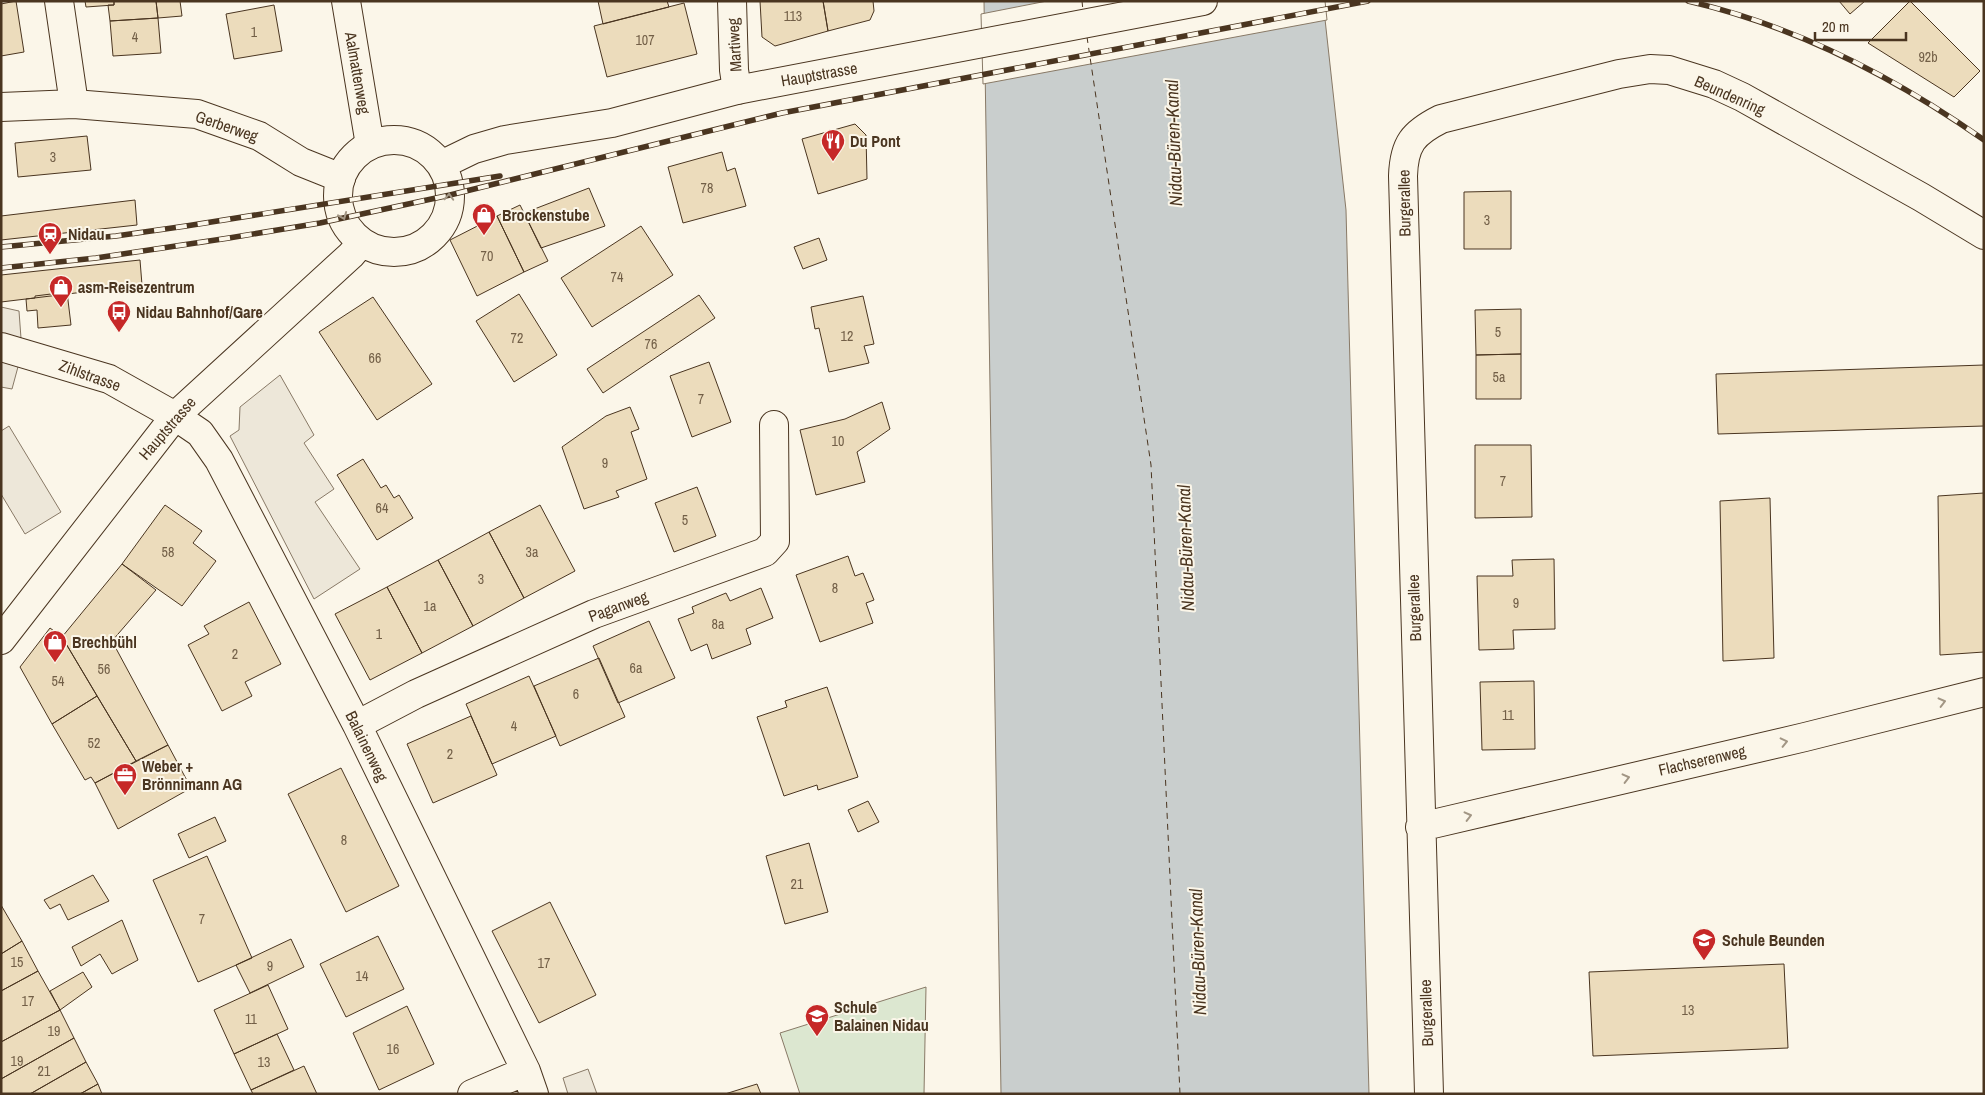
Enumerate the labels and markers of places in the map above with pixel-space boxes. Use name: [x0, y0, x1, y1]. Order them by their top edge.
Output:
restaurant icon: Du Pont: [820, 128, 846, 162]
place label: Du Pont: [850, 130, 901, 152]
shop icon: Brockenstube: [471, 202, 497, 236]
place label: Brockenstube: [502, 204, 590, 226]
station icon: Nidau: [37, 221, 63, 255]
place label: Nidau: [68, 223, 104, 245]
shop icon: asm-Reisezentrum: [48, 274, 74, 308]
place label: asm-Reisezentrum: [78, 276, 195, 298]
bus stop icon: Nidau Bahnhof/Gare: [106, 299, 132, 333]
place label: Nidau Bahnhof/Gare: [136, 301, 263, 323]
shop icon: Brechbühl: [42, 629, 68, 663]
place label: Brechbühl: [72, 631, 137, 653]
place label: Weber + Brönnimann AG: [142, 755, 242, 795]
office icon: Weber + Brönnimann AG: [112, 762, 138, 796]
school or university icon: Schule Beunden: [1691, 927, 1717, 961]
place label: Schule Beunden: [1722, 929, 1825, 951]
place label: Schule Balainen Nidau: [834, 996, 929, 1036]
school or university icon: Schule Balainen Nidau: [804, 1003, 830, 1037]

